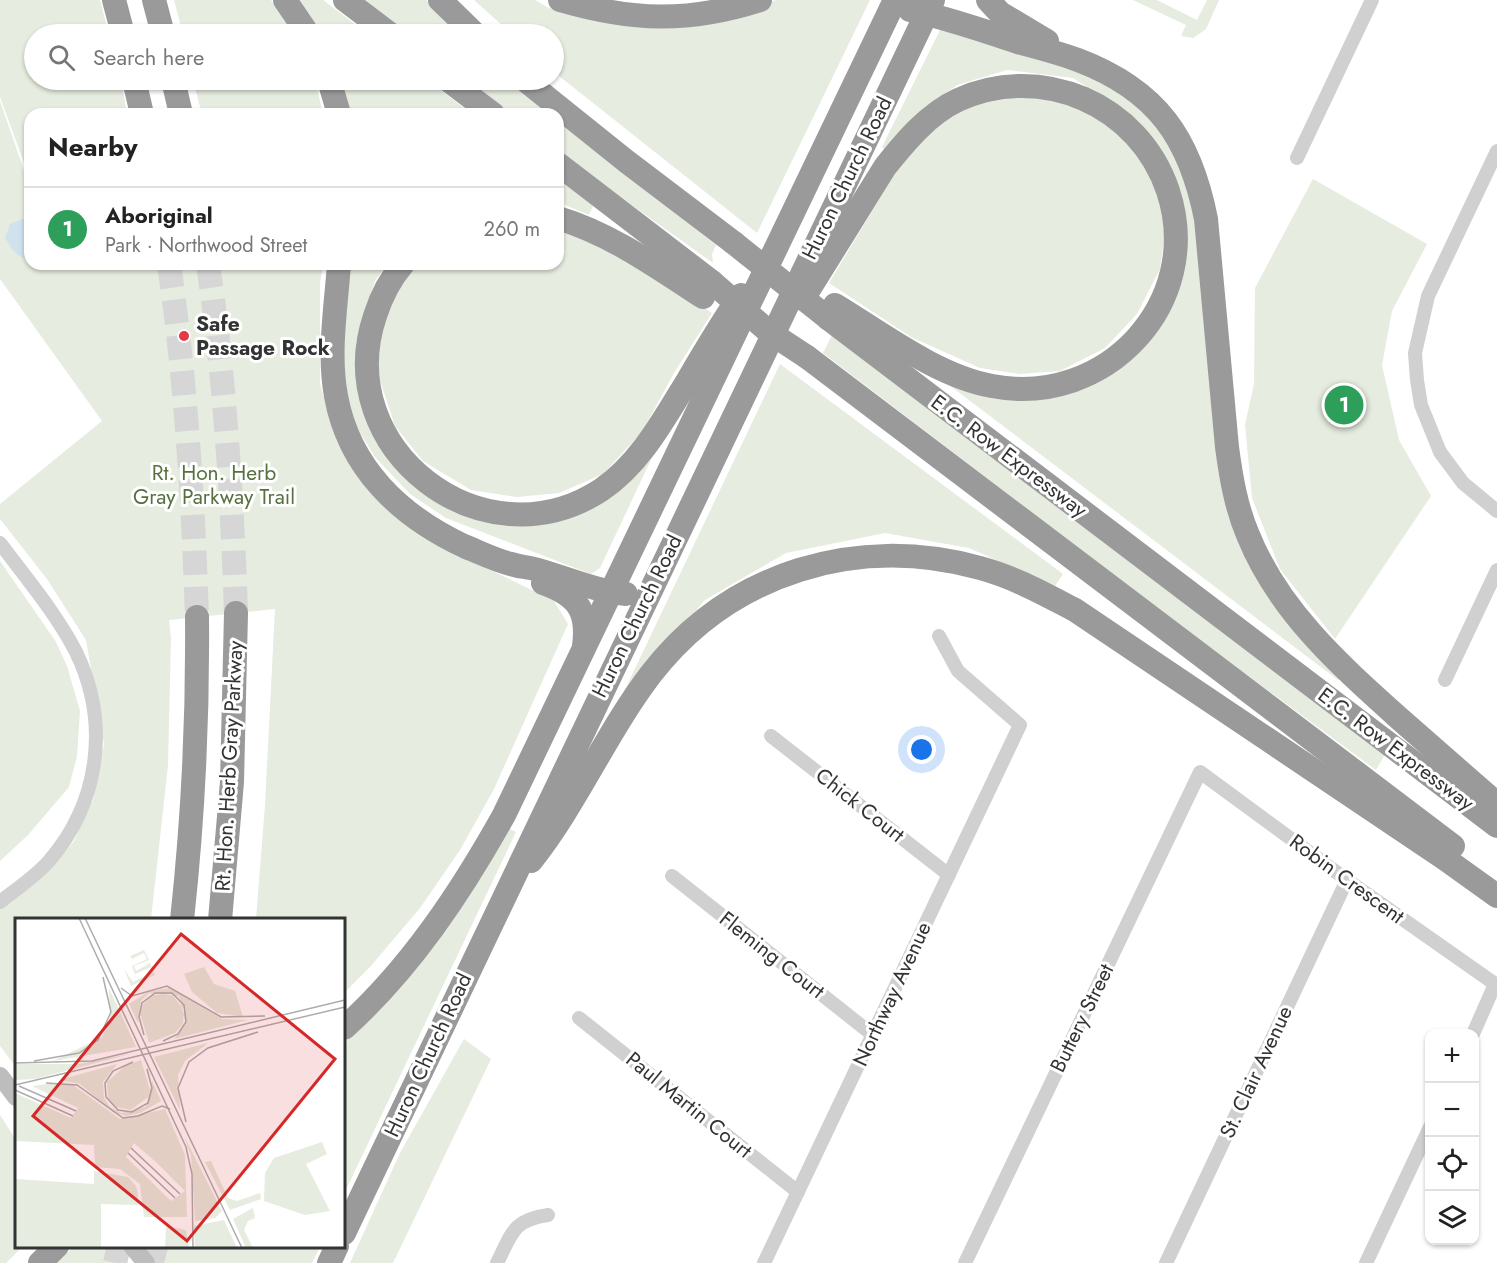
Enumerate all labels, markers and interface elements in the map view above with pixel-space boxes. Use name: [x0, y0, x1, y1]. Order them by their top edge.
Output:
search box: [24, 24, 564, 90]
icon: search: [45, 41, 78, 74]
text: Search here: [93, 41, 204, 73]
street label: Huron Church Road: [795, 92, 899, 264]
text: Nearby: [48, 128, 137, 166]
text: Aboriginal: [105, 199, 213, 231]
text: 1: [62, 215, 73, 244]
text: 260 m: [484, 215, 540, 244]
text: Park · Northwood Street: [105, 231, 307, 260]
place label: Safe Passage Rock: [196, 309, 330, 363]
marker: Safe Passage Rock: [177, 329, 191, 343]
pin: 1: [1324, 382, 1364, 428]
street label: E.C. Row Expressway: [925, 387, 1094, 525]
park label: Rt. Hon. Herb Gray Parkway Trail: [133, 458, 295, 512]
street label: Huron Church Road: [585, 530, 689, 702]
street label: Rt. Hon. Herb Gray Parkway: [207, 639, 251, 892]
street label: E.C. Row Expressway: [1312, 680, 1481, 818]
your location: [907, 735, 936, 764]
street label: Chick Court: [809, 761, 911, 849]
street label: Robin Crescent: [1283, 827, 1411, 931]
street label: Fleming Court: [713, 904, 831, 1006]
street label: Northway Avenue: [845, 917, 939, 1071]
inset map: [15, 918, 345, 1248]
street label: Buttery Street: [1043, 959, 1121, 1077]
street label: Huron Church Road: [377, 968, 479, 1142]
street label: St. Clair Avenue: [1212, 1001, 1300, 1143]
map controls: [1425, 1029, 1479, 1245]
button: +: [1425, 1029, 1479, 1083]
street label: Paul Martin Court: [620, 1045, 758, 1165]
button: −: [1425, 1083, 1479, 1137]
button: locate: [1425, 1137, 1479, 1191]
button: layers: [1425, 1191, 1479, 1245]

